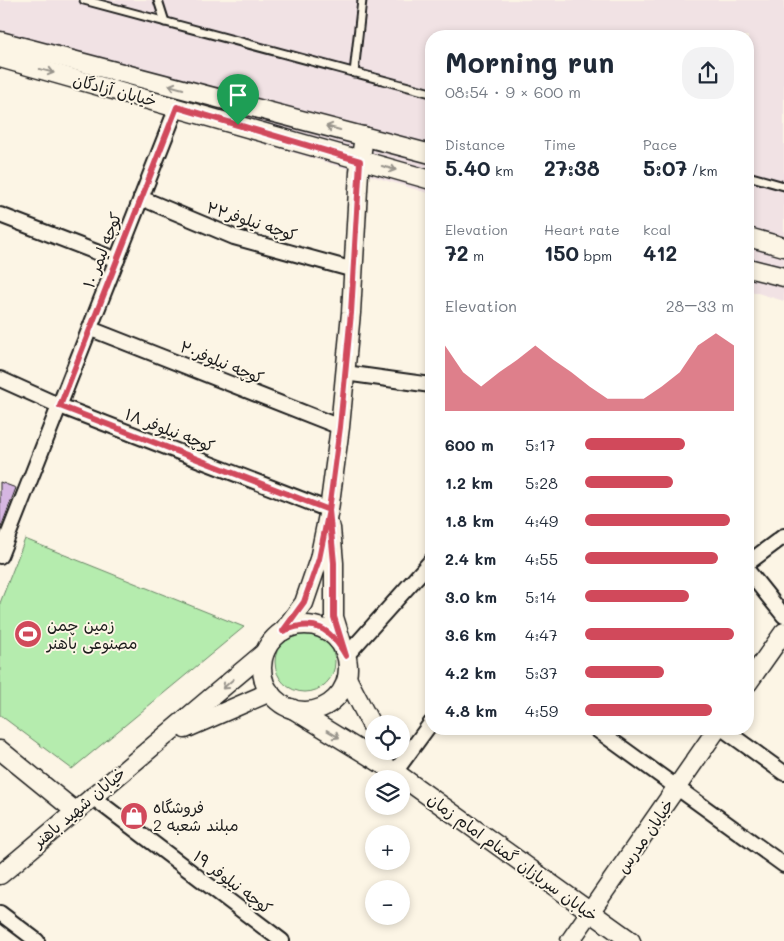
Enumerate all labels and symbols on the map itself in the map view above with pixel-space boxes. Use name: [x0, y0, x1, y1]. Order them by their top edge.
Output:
one-way arrow: [39, 67, 55, 76]
street label: خیابان آزادگان: [71, 68, 159, 111]
pin: [217, 74, 259, 125]
one-way arrow: [169, 82, 185, 91]
one-way arrow: [326, 123, 342, 133]
one-way arrow: [380, 163, 396, 173]
street label: کوچه نیلوفر۲۲: [204, 196, 300, 246]
street label: کوچه لیمر ۱۰: [77, 209, 127, 291]
street label: کوچه نیلوفر۲۰: [177, 335, 267, 389]
street label: کوچه نیلوفر ۱۸: [122, 403, 218, 457]
place label: زمین چمن مصنوعی باهنر: [45, 614, 138, 654]
sports icon: زمین چمن مصنوعی باهنر: [13, 619, 43, 649]
one-way arrow: [222, 679, 235, 690]
one-way arrow: [325, 729, 339, 739]
street label: خیابان شهید باهنر: [27, 762, 129, 853]
street label: خیابان سربازان گمنام امام زمان: [422, 788, 602, 928]
street label: خیابان مدرس: [611, 794, 678, 877]
place label: فروشگاه مبلند شعبه 2: [153, 796, 238, 835]
shop icon: فروشگاه مبلند شعبه 2: [119, 801, 149, 831]
street label: کوچه نیلوفر ۱۹: [189, 845, 277, 919]

